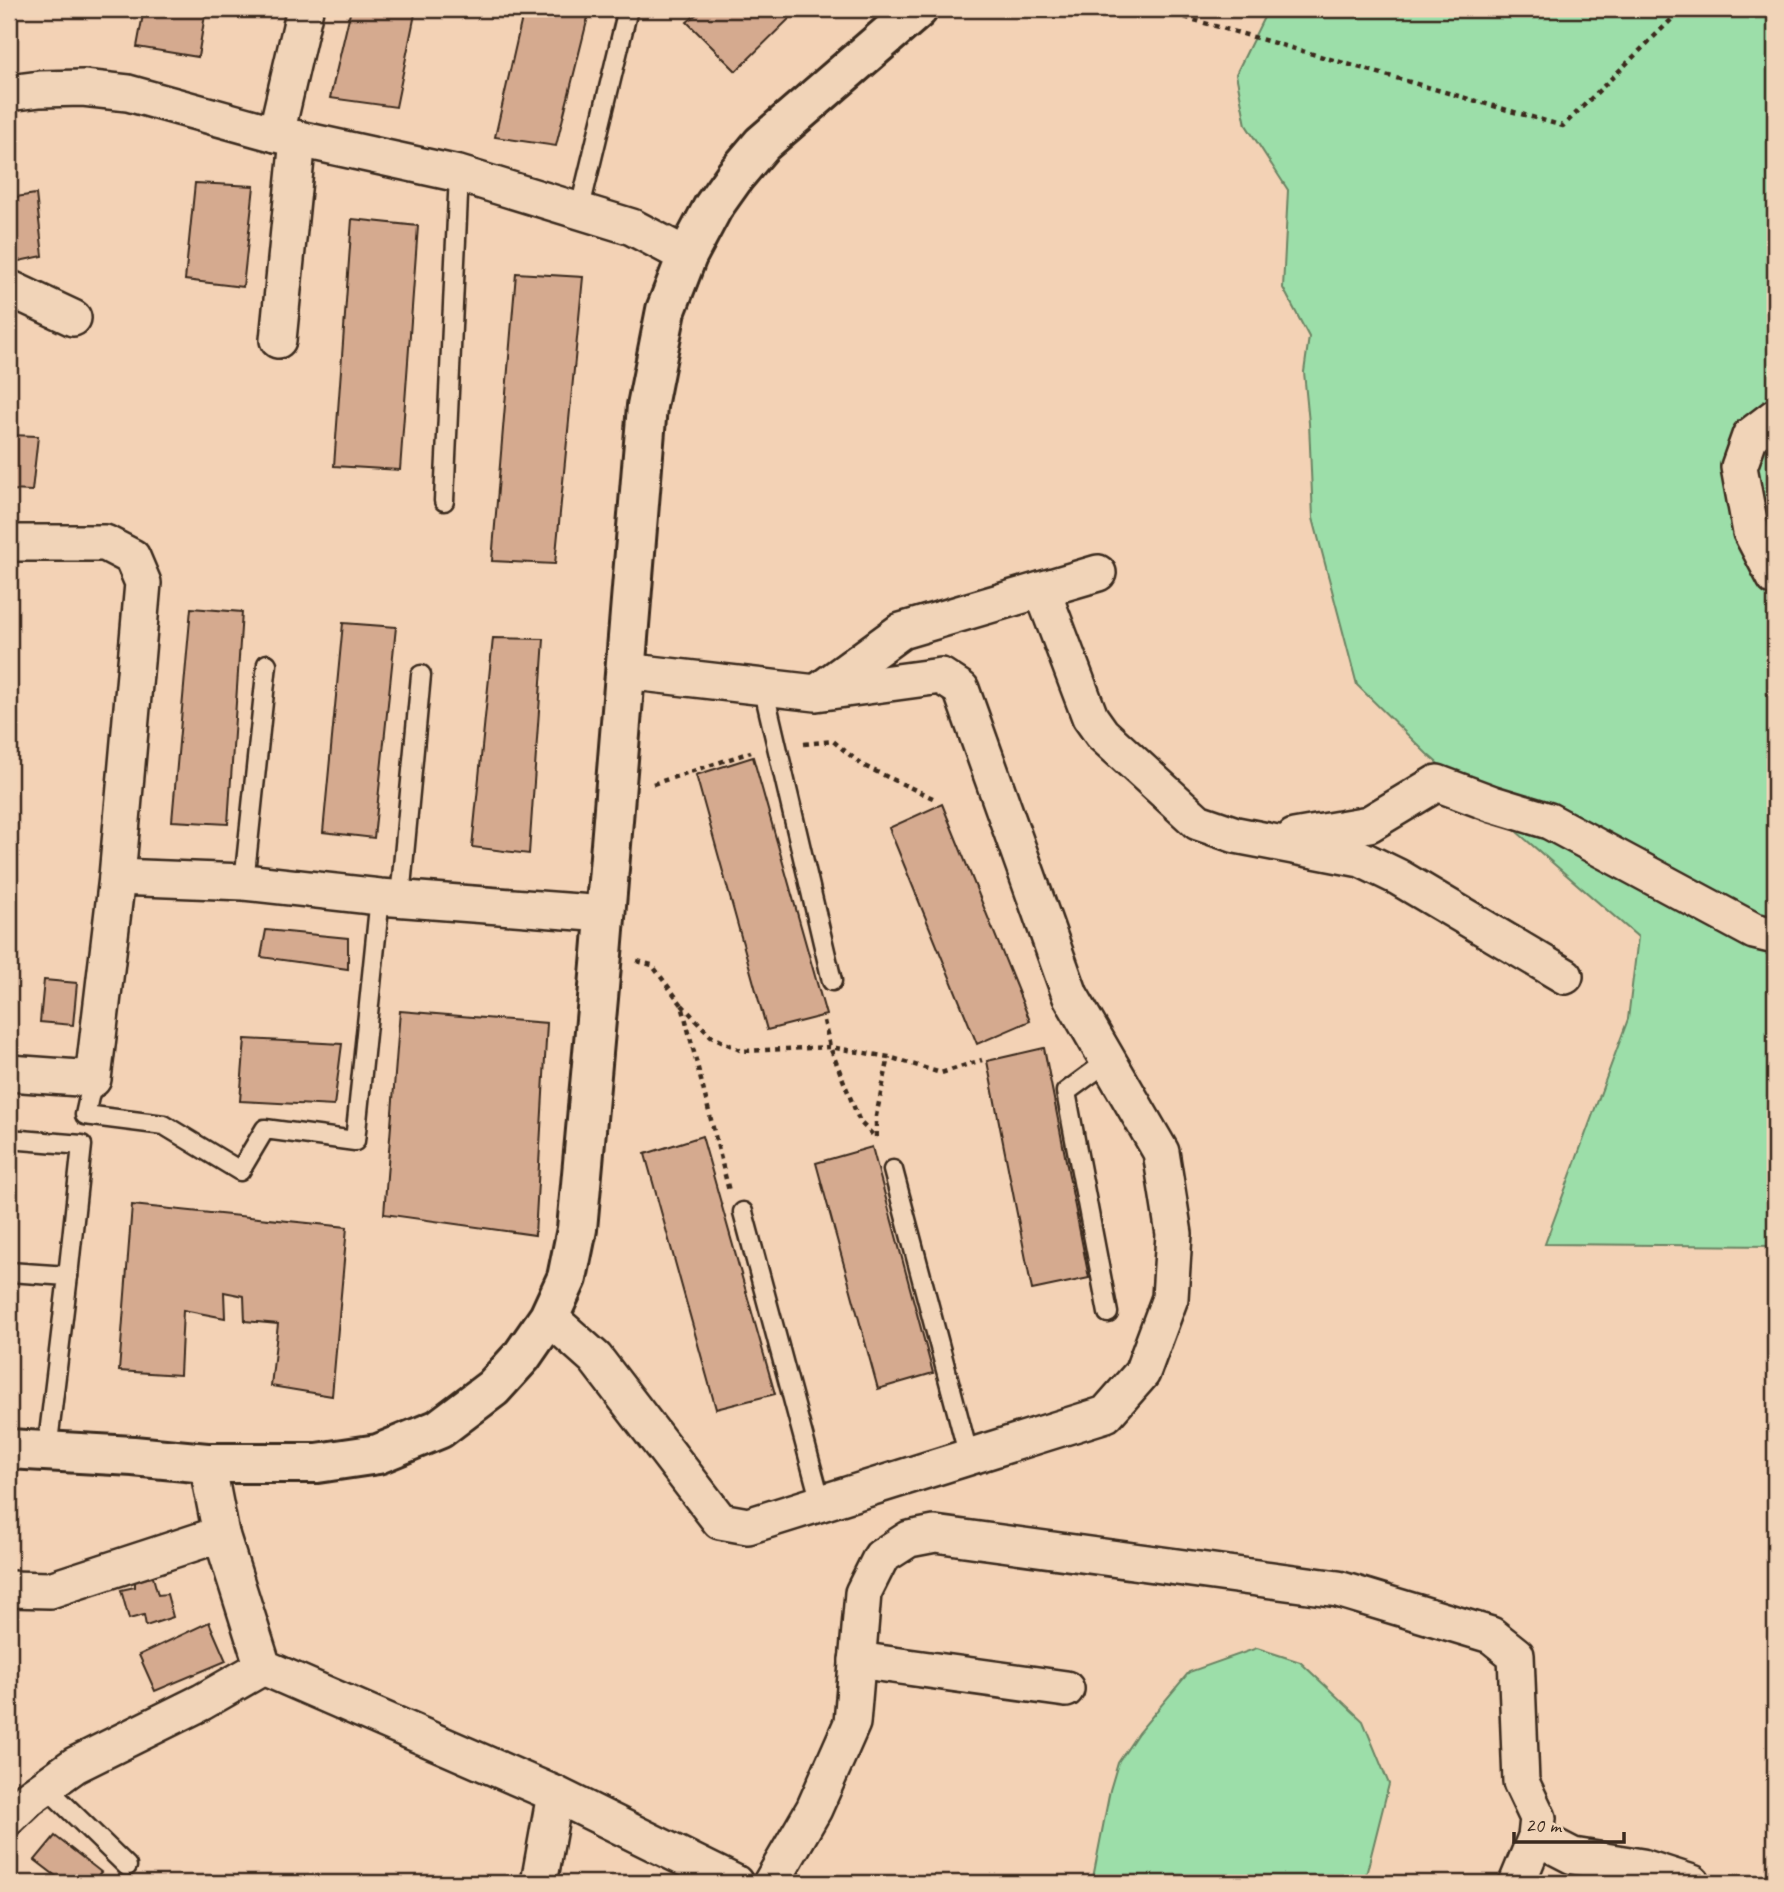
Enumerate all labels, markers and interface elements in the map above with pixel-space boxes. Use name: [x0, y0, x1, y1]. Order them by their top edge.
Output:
scale bar: [1514, 1801, 1625, 1845]
text: 20 m: [1525, 1812, 1563, 1838]

